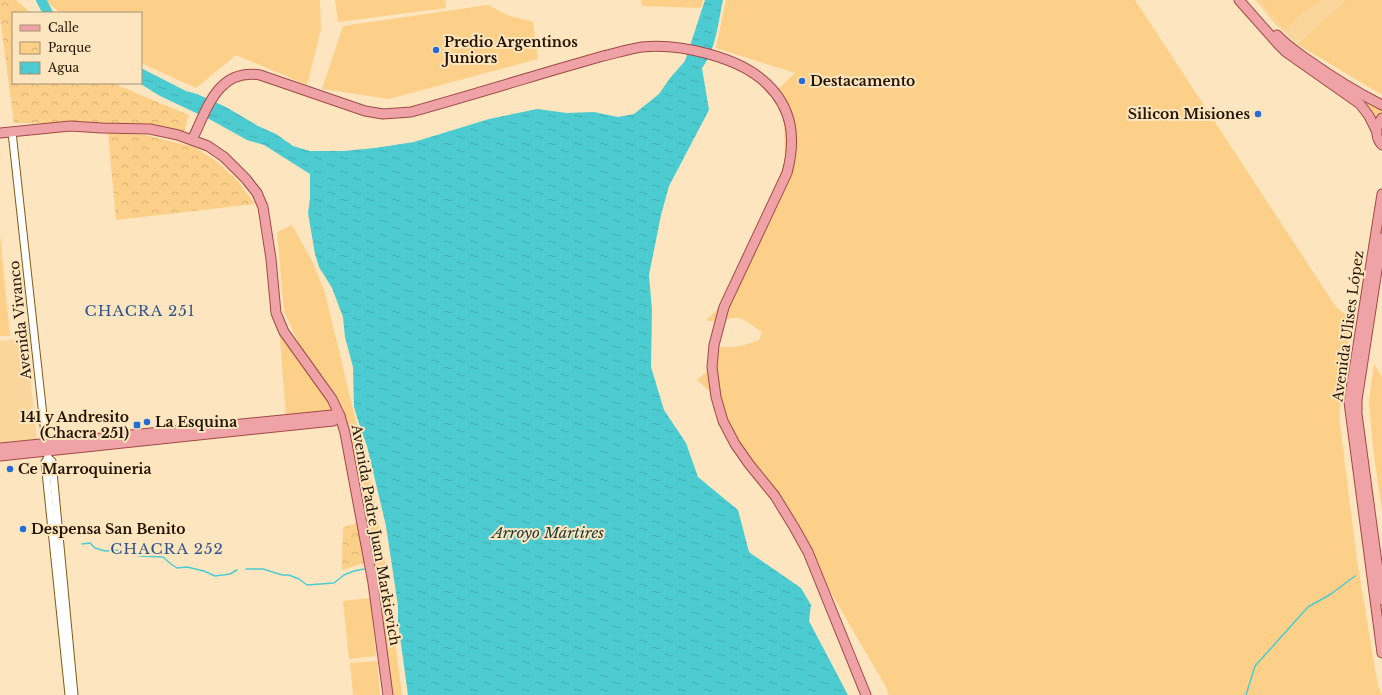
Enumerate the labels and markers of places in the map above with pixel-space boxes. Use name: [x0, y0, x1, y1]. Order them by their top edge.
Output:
place label: Predio Argentinos Juniors: [441, 33, 578, 67]
marker: Predio Argentinos Juniors: [431, 45, 441, 55]
place label: Destacamento: [810, 72, 915, 90]
marker: Destacamento: [797, 76, 807, 86]
place label: Silicon Misiones: [1128, 105, 1250, 123]
marker: Silicon Misiones: [1253, 109, 1263, 119]
place label: 141 y Andresito (Chacra 251): [20, 408, 129, 442]
place label: La Esquina: [155, 413, 237, 431]
marker: La Esquina: [142, 417, 152, 427]
marker: 141 y Andresito (Chacra 251): [132, 420, 142, 430]
place label: Ce Marroquineria: [18, 460, 151, 478]
marker: Ce Marroquineria: [5, 464, 15, 474]
place label: Despensa San Benito: [31, 520, 185, 538]
marker: Despensa San Benito: [18, 524, 28, 534]

